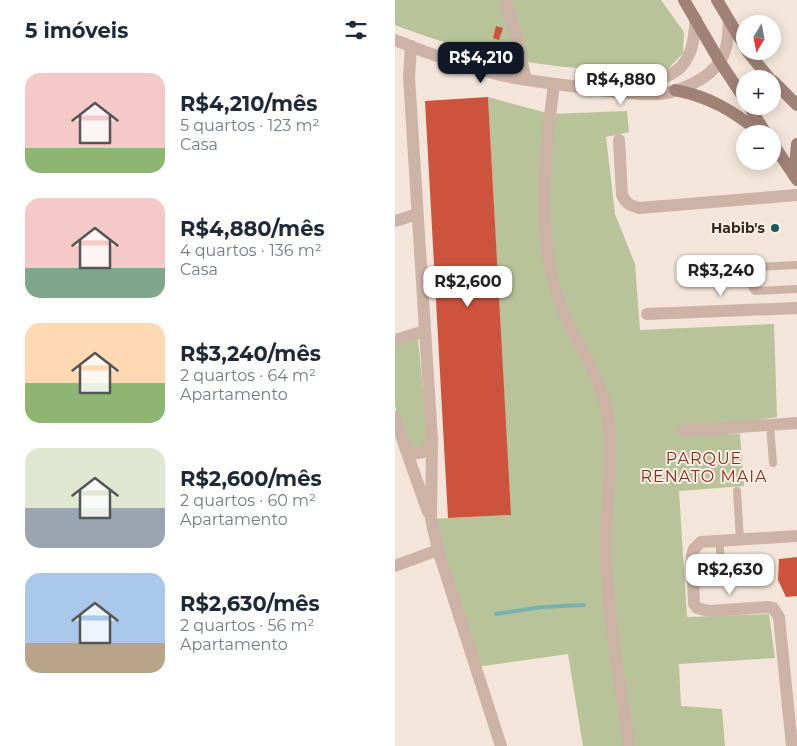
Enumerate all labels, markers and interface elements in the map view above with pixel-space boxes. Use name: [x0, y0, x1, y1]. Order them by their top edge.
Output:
north arrow: [736, 15, 781, 60]
map controls: [736, 15, 781, 170]
icon: filters: [342, 16, 370, 44]
text: 5 imóveis: [25, 18, 128, 43]
pin: R$4,210: [435, 42, 527, 84]
text: R$4,210: [449, 48, 513, 67]
pin: R$4,880: [575, 64, 667, 106]
text: R$4,880: [586, 70, 656, 89]
button: +: [736, 70, 781, 115]
text: R$4,210/mês: [180, 91, 318, 116]
icon: home: [65, 93, 125, 153]
text: 5 quartos · 123 m²: [180, 116, 319, 135]
button: −: [736, 125, 781, 170]
text: Casa: [180, 135, 218, 154]
text: R$4,880/mês: [180, 216, 325, 241]
icon: home: [65, 218, 125, 278]
place label: Habib's: [711, 219, 766, 237]
marker: Habib's: [769, 222, 781, 234]
text: 4 quartos · 136 m²: [180, 241, 322, 260]
pin: R$3,240: [675, 254, 767, 297]
text: Casa: [180, 260, 218, 279]
text: R$3,240: [688, 261, 754, 280]
pin: R$2,600: [422, 266, 514, 308]
text: R$2,600: [434, 272, 502, 291]
text: R$3,240/mês: [180, 341, 321, 366]
icon: home: [65, 343, 125, 403]
text: 2 quartos · 64 m²: [180, 366, 316, 385]
text: Apartamento: [180, 385, 288, 404]
district label: PARQUE RENATO MAIA: [641, 449, 767, 486]
text: R$2,600/mês: [180, 466, 322, 491]
icon: home: [65, 468, 125, 528]
text: 2 quartos · 60 m²: [180, 491, 316, 510]
text: Apartamento: [180, 510, 288, 529]
pin: R$2,630: [684, 554, 776, 596]
text: R$2,630: [697, 560, 763, 579]
text: R$2,630/mês: [180, 591, 320, 616]
icon: home: [65, 593, 125, 653]
text: 2 quartos · 56 m²: [180, 616, 314, 635]
text: Apartamento: [180, 635, 288, 654]

